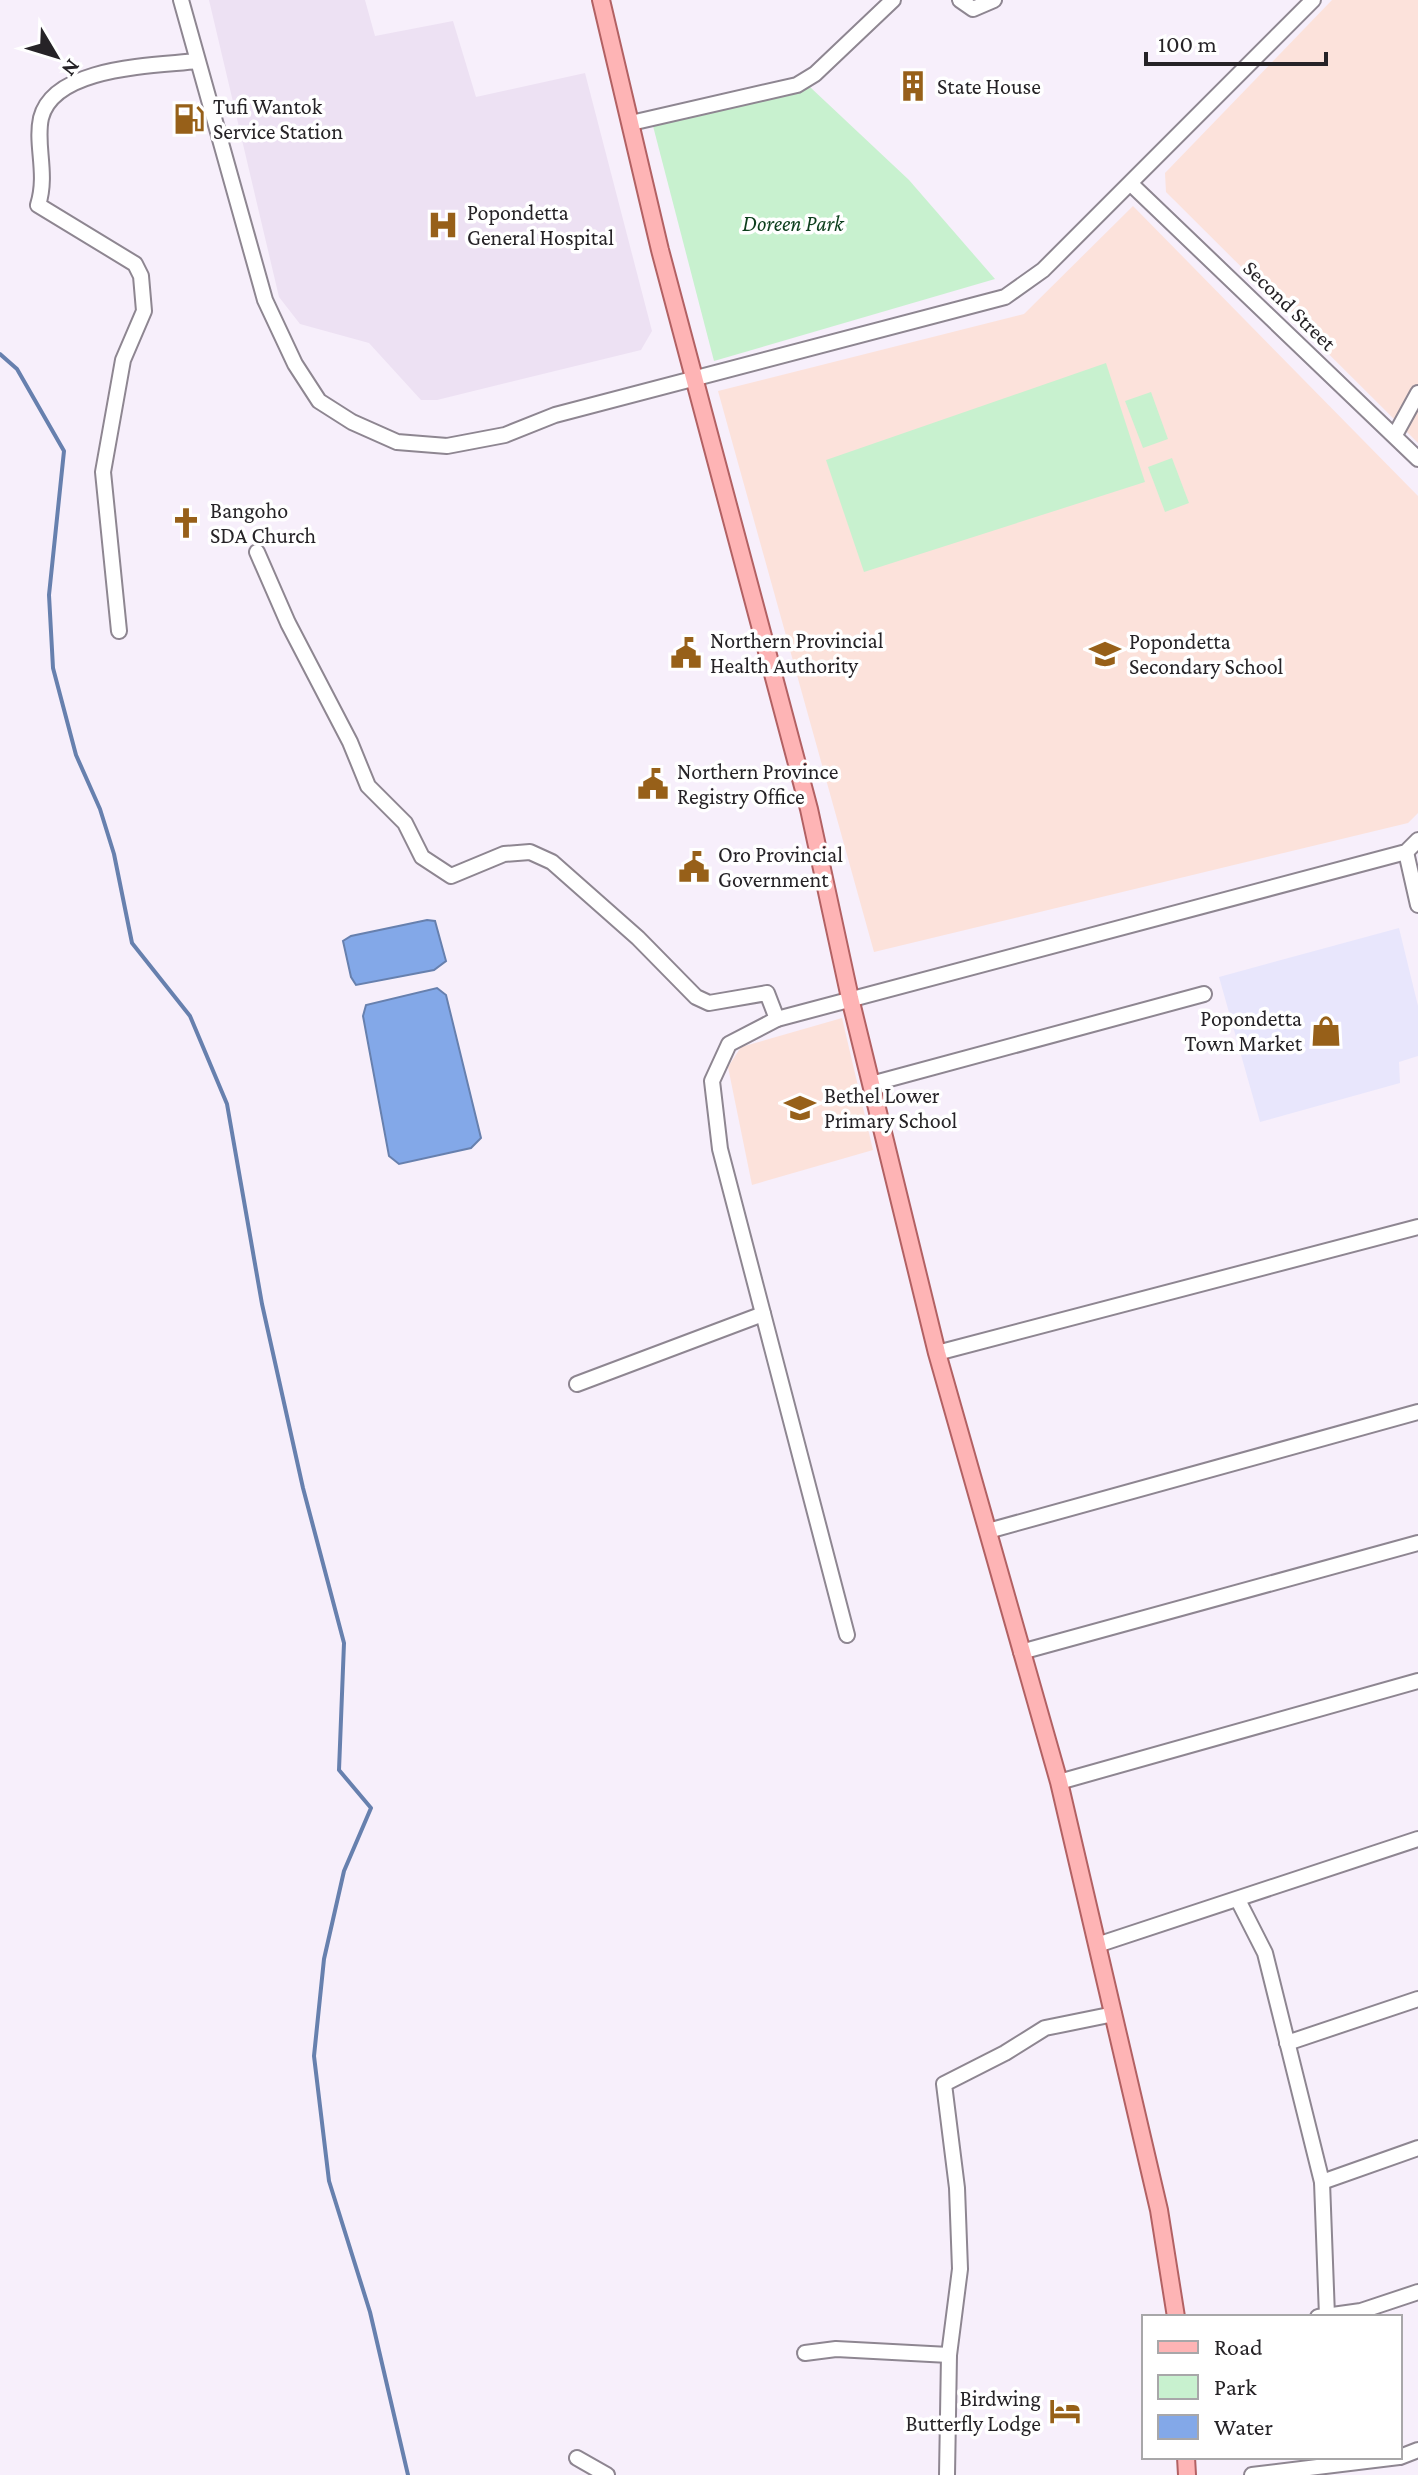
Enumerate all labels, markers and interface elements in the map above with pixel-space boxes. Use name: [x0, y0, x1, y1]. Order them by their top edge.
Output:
north arrow: [16, 16, 96, 96]
scale bar: [1146, 16, 1326, 66]
text: 100 m: [1158, 30, 1217, 57]
text: N: [57, 54, 86, 82]
building icon: State House: [896, 69, 930, 103]
place label: State House: [937, 74, 1041, 99]
place label: Tufi Wantok Service Station: [213, 94, 343, 144]
fuel station icon: Tufi Wantok Service Station: [172, 102, 206, 136]
place label: Popondetta General Hospital: [467, 200, 614, 250]
hospital icon: Popondetta General Hospital: [426, 208, 460, 242]
park label: Doreen Park: [742, 211, 845, 236]
street label: Second Street: [1238, 255, 1342, 356]
place label: Bangoho SDA Church: [210, 498, 316, 548]
church icon: Bangoho SDA Church: [169, 506, 203, 540]
place label: Northern Provincial Health Authority: [710, 628, 884, 678]
place label: Popondetta Secondary School: [1129, 629, 1284, 679]
public building icon: Northern Provincial Health Authority: [669, 636, 703, 670]
school or university icon: Popondetta Secondary School: [1088, 637, 1122, 671]
place label: Northern Province Registry Office: [677, 759, 838, 809]
public building icon: Northern Province Registry Office: [636, 767, 670, 801]
place label: Oro Provincial Government: [718, 842, 843, 892]
public building icon: Oro Provincial Government: [677, 850, 711, 884]
place label: Popondetta Town Market: [1184, 1006, 1303, 1056]
shop icon: Popondetta Town Market: [1309, 1014, 1343, 1048]
place label: Bethel Lower Primary School: [824, 1083, 958, 1133]
school or university icon: Bethel Lower Primary School: [783, 1091, 817, 1125]
legend: [1142, 2315, 1402, 2459]
text: Road: [1214, 2333, 1263, 2360]
text: Park: [1214, 2373, 1257, 2400]
place label: Birdwing Butterfly Lodge: [906, 2386, 1041, 2436]
hotel icon: Birdwing Butterfly Lodge: [1048, 2394, 1082, 2428]
text: Water: [1214, 2413, 1273, 2440]

